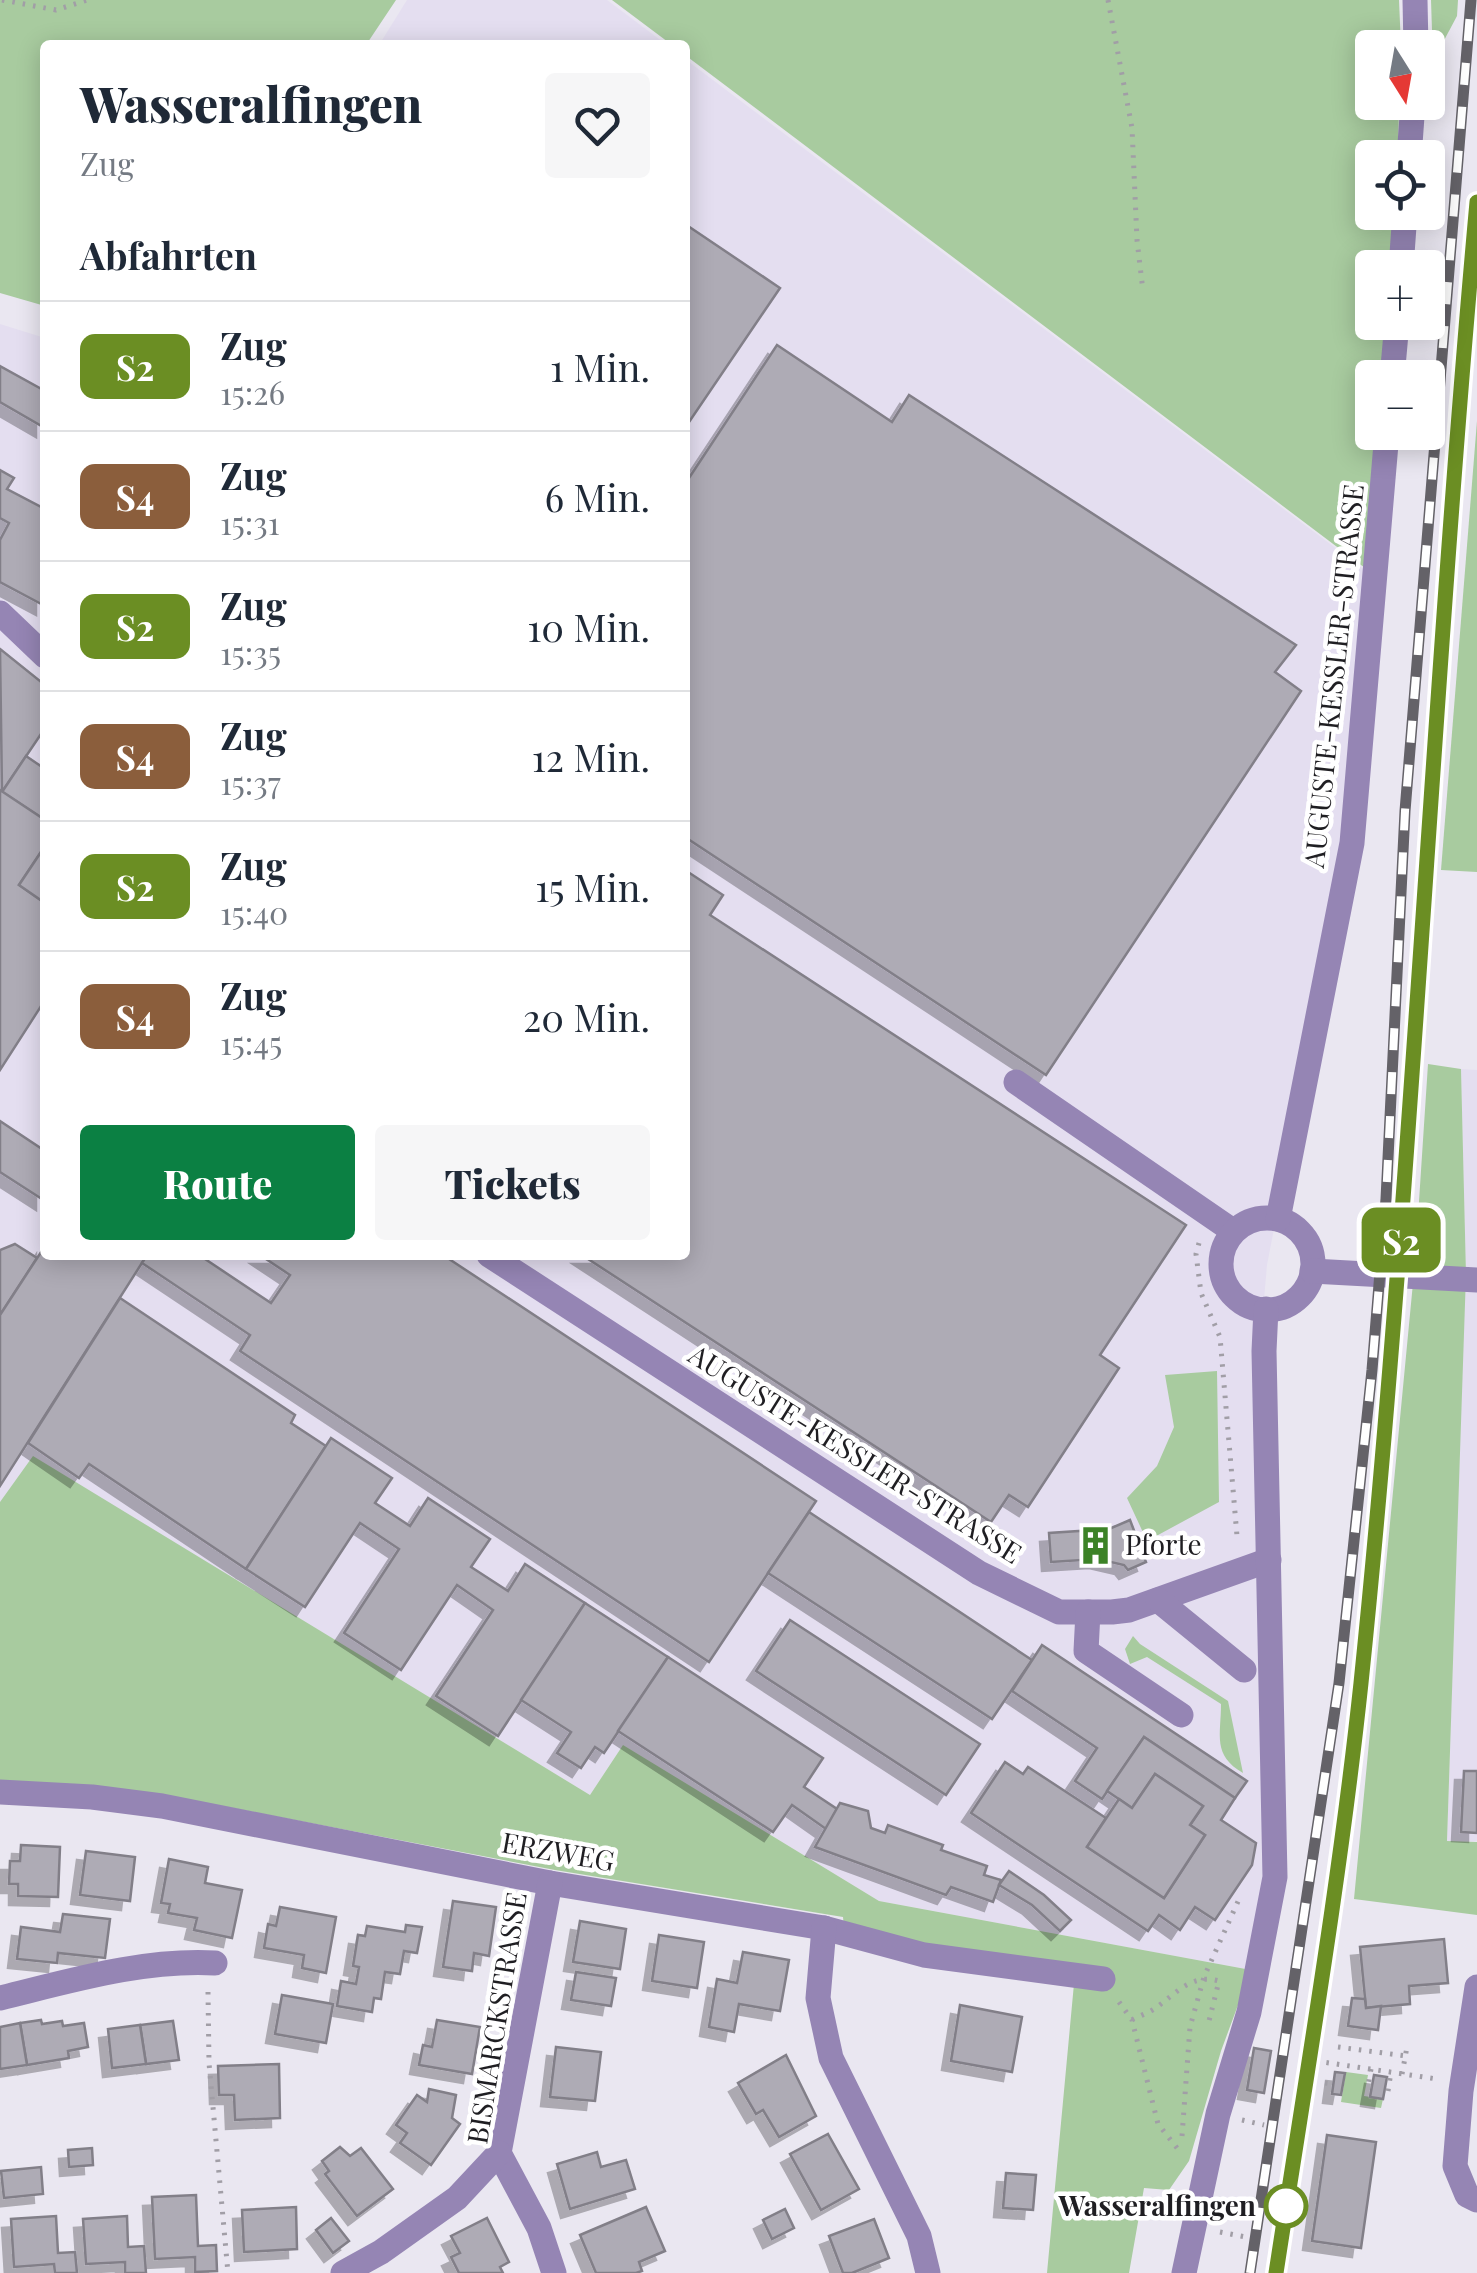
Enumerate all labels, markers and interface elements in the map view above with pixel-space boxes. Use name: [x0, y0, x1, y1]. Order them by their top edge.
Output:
north arrow: [1355, 30, 1445, 120]
map controls: [1355, 30, 1445, 450]
text: Wasseralfingen: [80, 71, 422, 135]
button: heart: [545, 73, 650, 178]
button: locate: [1355, 140, 1445, 230]
text: Zug: [80, 141, 134, 184]
text: Abfahrten: [80, 229, 257, 280]
button: +: [1355, 250, 1445, 340]
text: Zug: [220, 319, 287, 370]
text: 1 Min.: [550, 341, 650, 392]
text: S2: [116, 343, 154, 390]
button: −: [1355, 360, 1445, 450]
text: 15:26: [220, 370, 285, 413]
text: Zug: [220, 449, 287, 500]
text: 6 Min.: [544, 471, 650, 522]
text: S4: [116, 473, 154, 520]
street label: AUGUSTE-KESSLER-STRASSE: [1294, 482, 1371, 871]
text: 15:31: [220, 500, 280, 543]
text: Zug: [220, 579, 287, 630]
text: 10 Min.: [527, 601, 650, 652]
text: S2: [116, 603, 154, 650]
text: 15:35: [220, 630, 281, 673]
text: Zug: [220, 709, 287, 760]
text: 12 Min.: [532, 731, 650, 782]
text: S4: [116, 733, 154, 780]
text: 15:37: [220, 760, 281, 803]
text: Zug: [220, 839, 287, 890]
text: 15 Min.: [535, 861, 650, 912]
text: S2: [116, 863, 154, 910]
text: 15:40: [220, 890, 288, 933]
text: Zug: [220, 969, 287, 1020]
text: 20 Min.: [523, 991, 650, 1042]
text: S4: [116, 993, 154, 1040]
text: 15:45: [220, 1020, 282, 1063]
button: Route: [80, 1125, 355, 1240]
button: Tickets: [375, 1125, 650, 1240]
line badge: S2: [1356, 1208, 1446, 1272]
text: S2: [1382, 1217, 1420, 1264]
street label: AUGUSTE-KESSLER-STRASSE: [682, 1334, 1029, 1571]
building icon: Pforte: [1074, 1524, 1116, 1566]
place label: Pforte: [1125, 1525, 1202, 1562]
street label: ERZWEG: [499, 1822, 618, 1879]
street label: BISMARCKSTRASSE: [457, 1889, 534, 2146]
marker: Wasseralfingen: [1265, 2185, 1307, 2227]
place label: Wasseralfingen: [1058, 2186, 1256, 2223]

